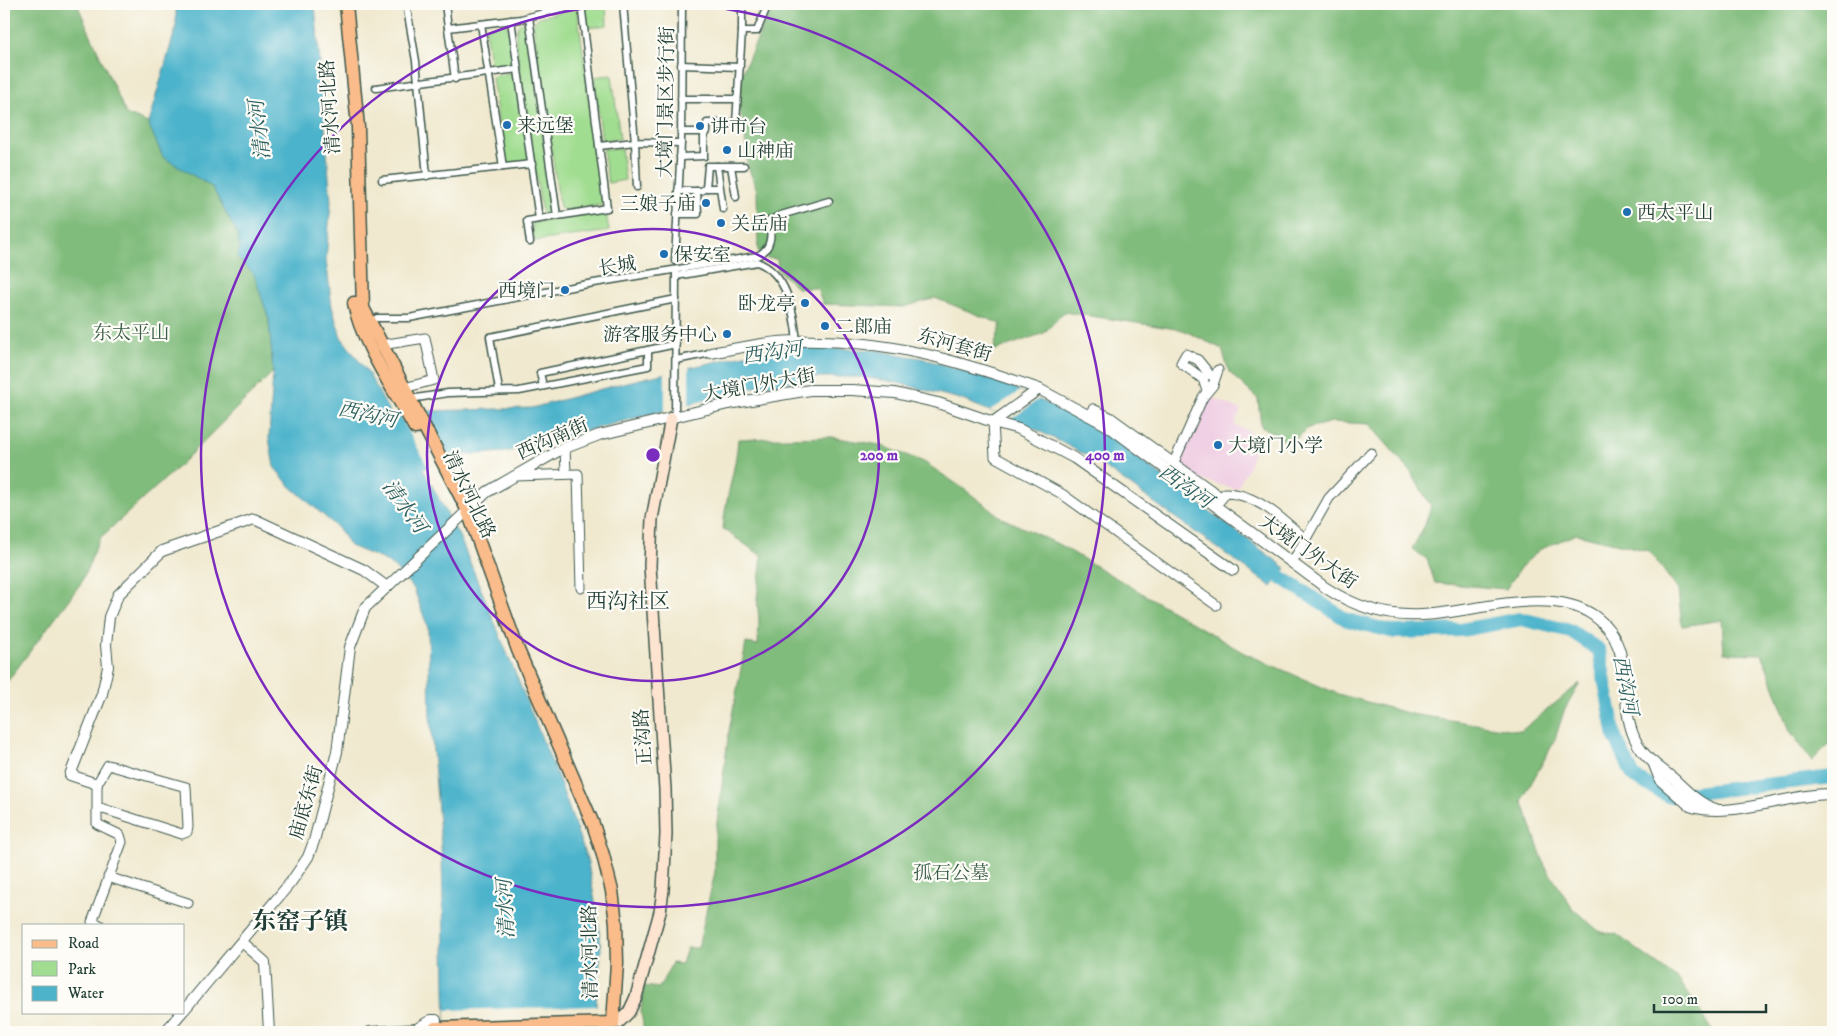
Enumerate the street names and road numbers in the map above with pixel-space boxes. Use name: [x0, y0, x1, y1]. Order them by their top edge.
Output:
street label: 大境门景区步行街: [654, 26, 679, 178]
street label: 清水河北路: [316, 59, 345, 155]
street label: 长城: [597, 252, 638, 281]
street label: 东河套街: [915, 324, 994, 367]
street label: 大境门外大街: [701, 364, 817, 407]
street label: 西沟南街: [513, 413, 592, 465]
street label: 清水河北路: [437, 447, 500, 542]
street label: 大境门外大街: [1255, 510, 1361, 594]
street label: 正沟路: [630, 708, 657, 766]
street label: 庙底东街: [285, 763, 328, 842]
street label: 清水河北路: [578, 904, 603, 1000]

